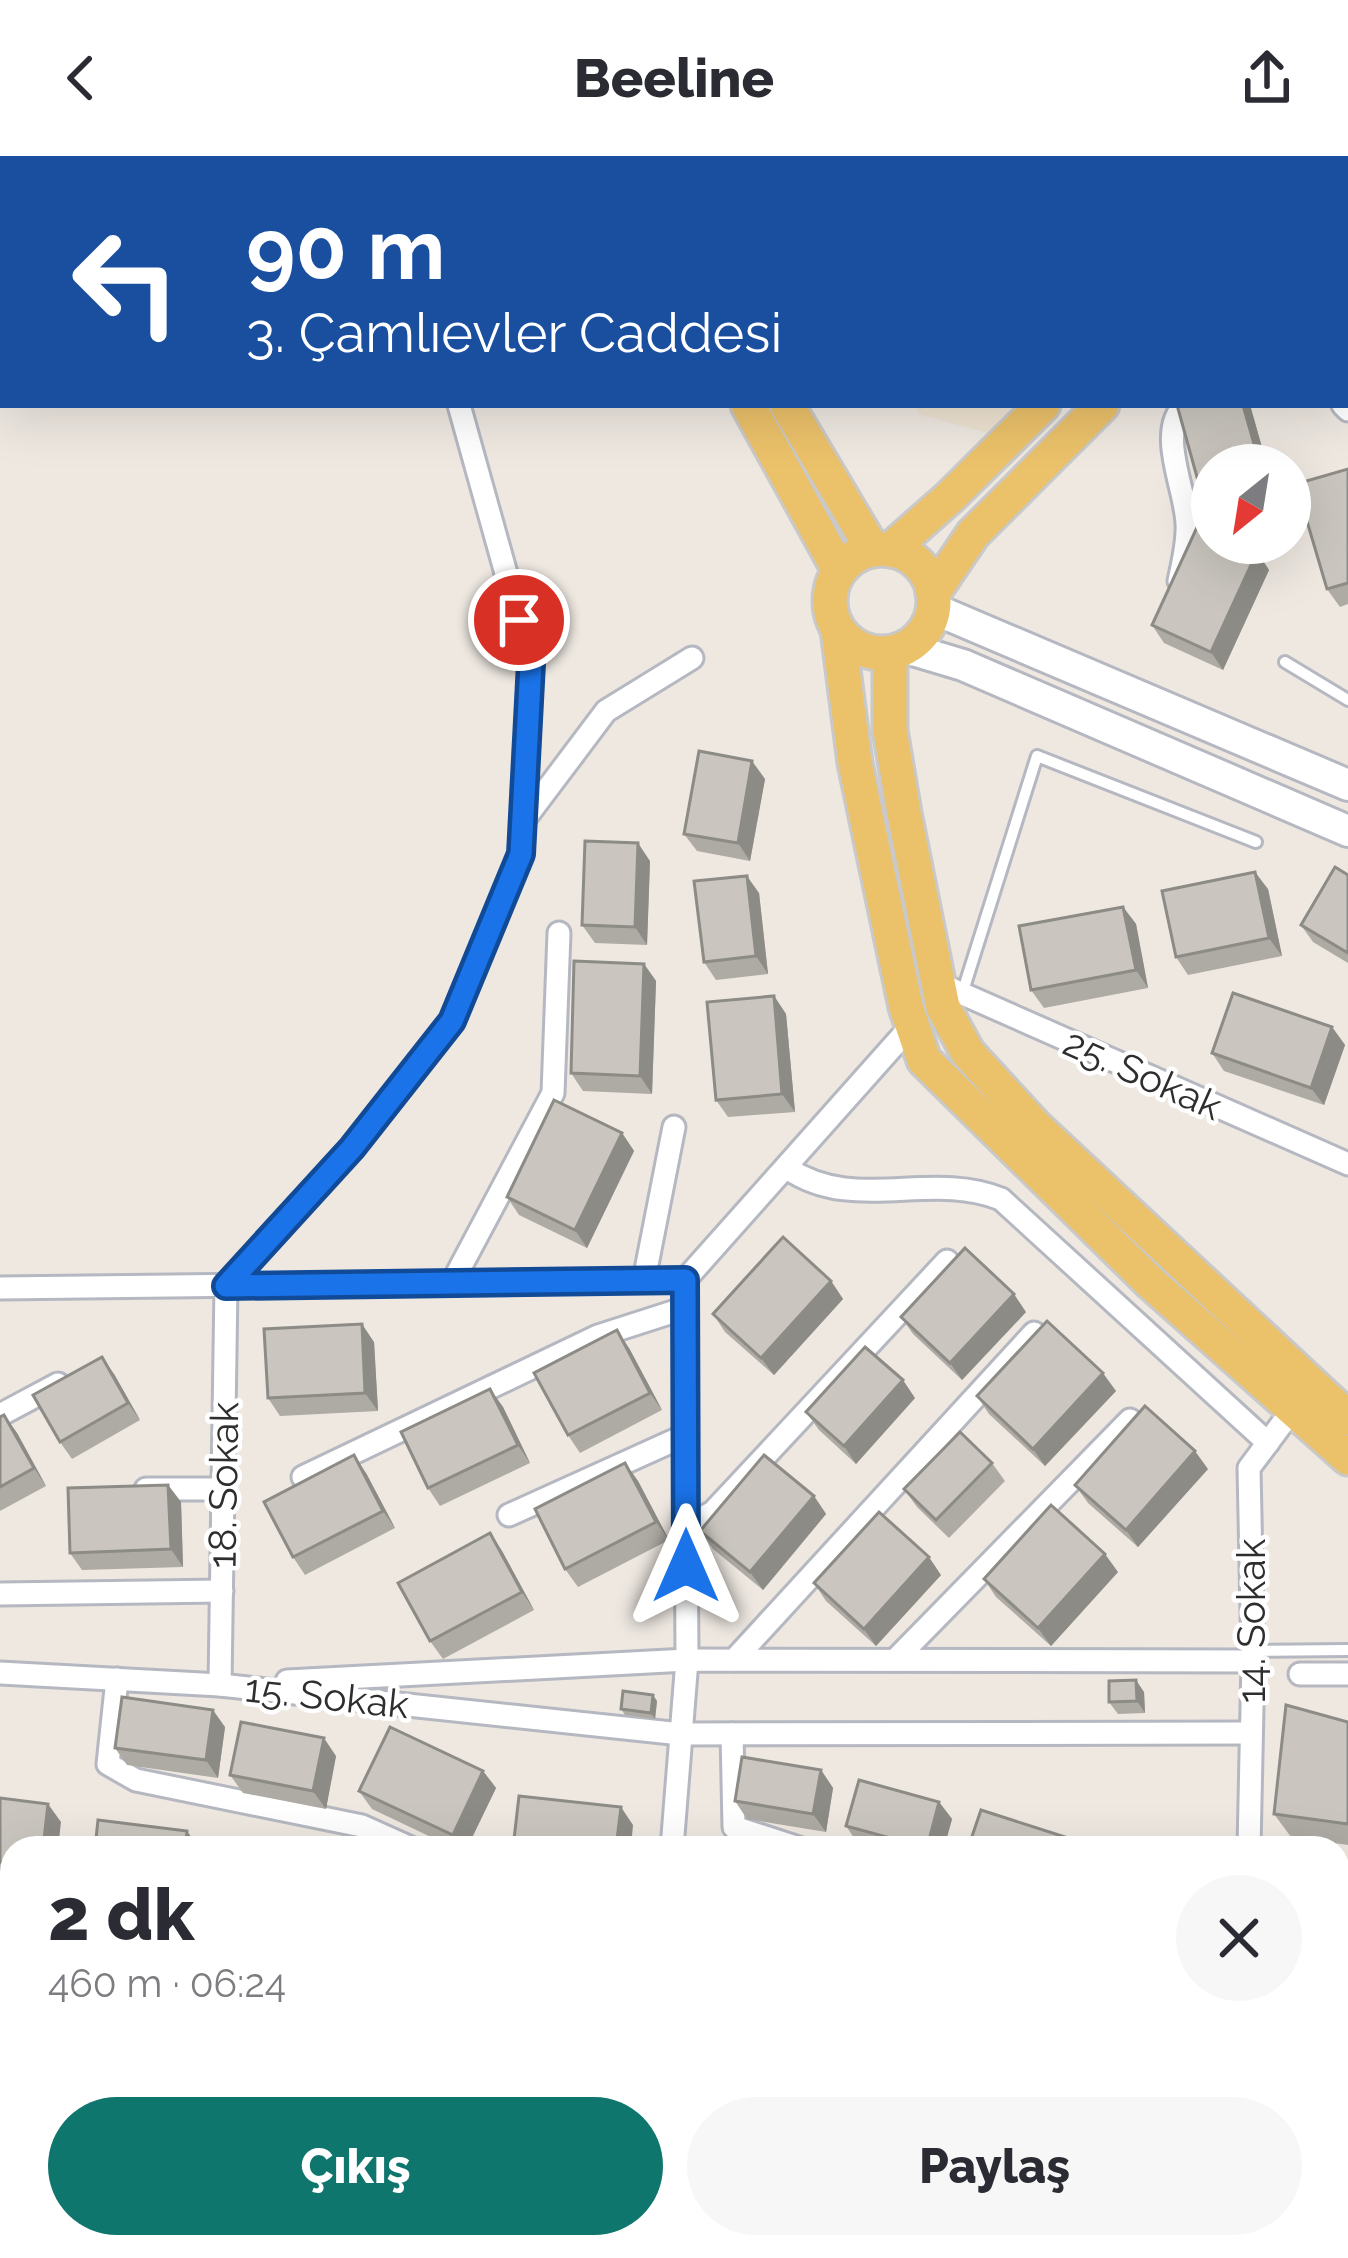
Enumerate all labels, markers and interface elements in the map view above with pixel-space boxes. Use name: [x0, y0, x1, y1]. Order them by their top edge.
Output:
icon: back: [48, 45, 114, 111]
icon: share: [1234, 45, 1300, 111]
text: Beeline: [574, 46, 774, 110]
text: 90 m: [246, 200, 445, 299]
icon: left: [48, 204, 204, 360]
text: 3. Çamlıevler Caddesi: [246, 301, 782, 365]
north arrow: [1191, 444, 1311, 564]
map controls: [1191, 444, 1311, 564]
pin: [468, 569, 570, 671]
icon: arrive: [486, 587, 552, 653]
street label: 25. Sokak: [1057, 1019, 1230, 1129]
street label: 18. Sokak: [199, 1401, 247, 1569]
position arrow: [623, 1503, 749, 1629]
street label: 14. Sokak: [1228, 1538, 1274, 1703]
street label: 15. Sokak: [243, 1665, 412, 1728]
text: 2 dk: [48, 1872, 195, 1957]
button: close: [1176, 1875, 1302, 2001]
text: 460 m · 06:24: [48, 1960, 286, 2006]
button: Çıkış: [48, 2097, 663, 2235]
button: Paylaş: [687, 2097, 1302, 2235]

